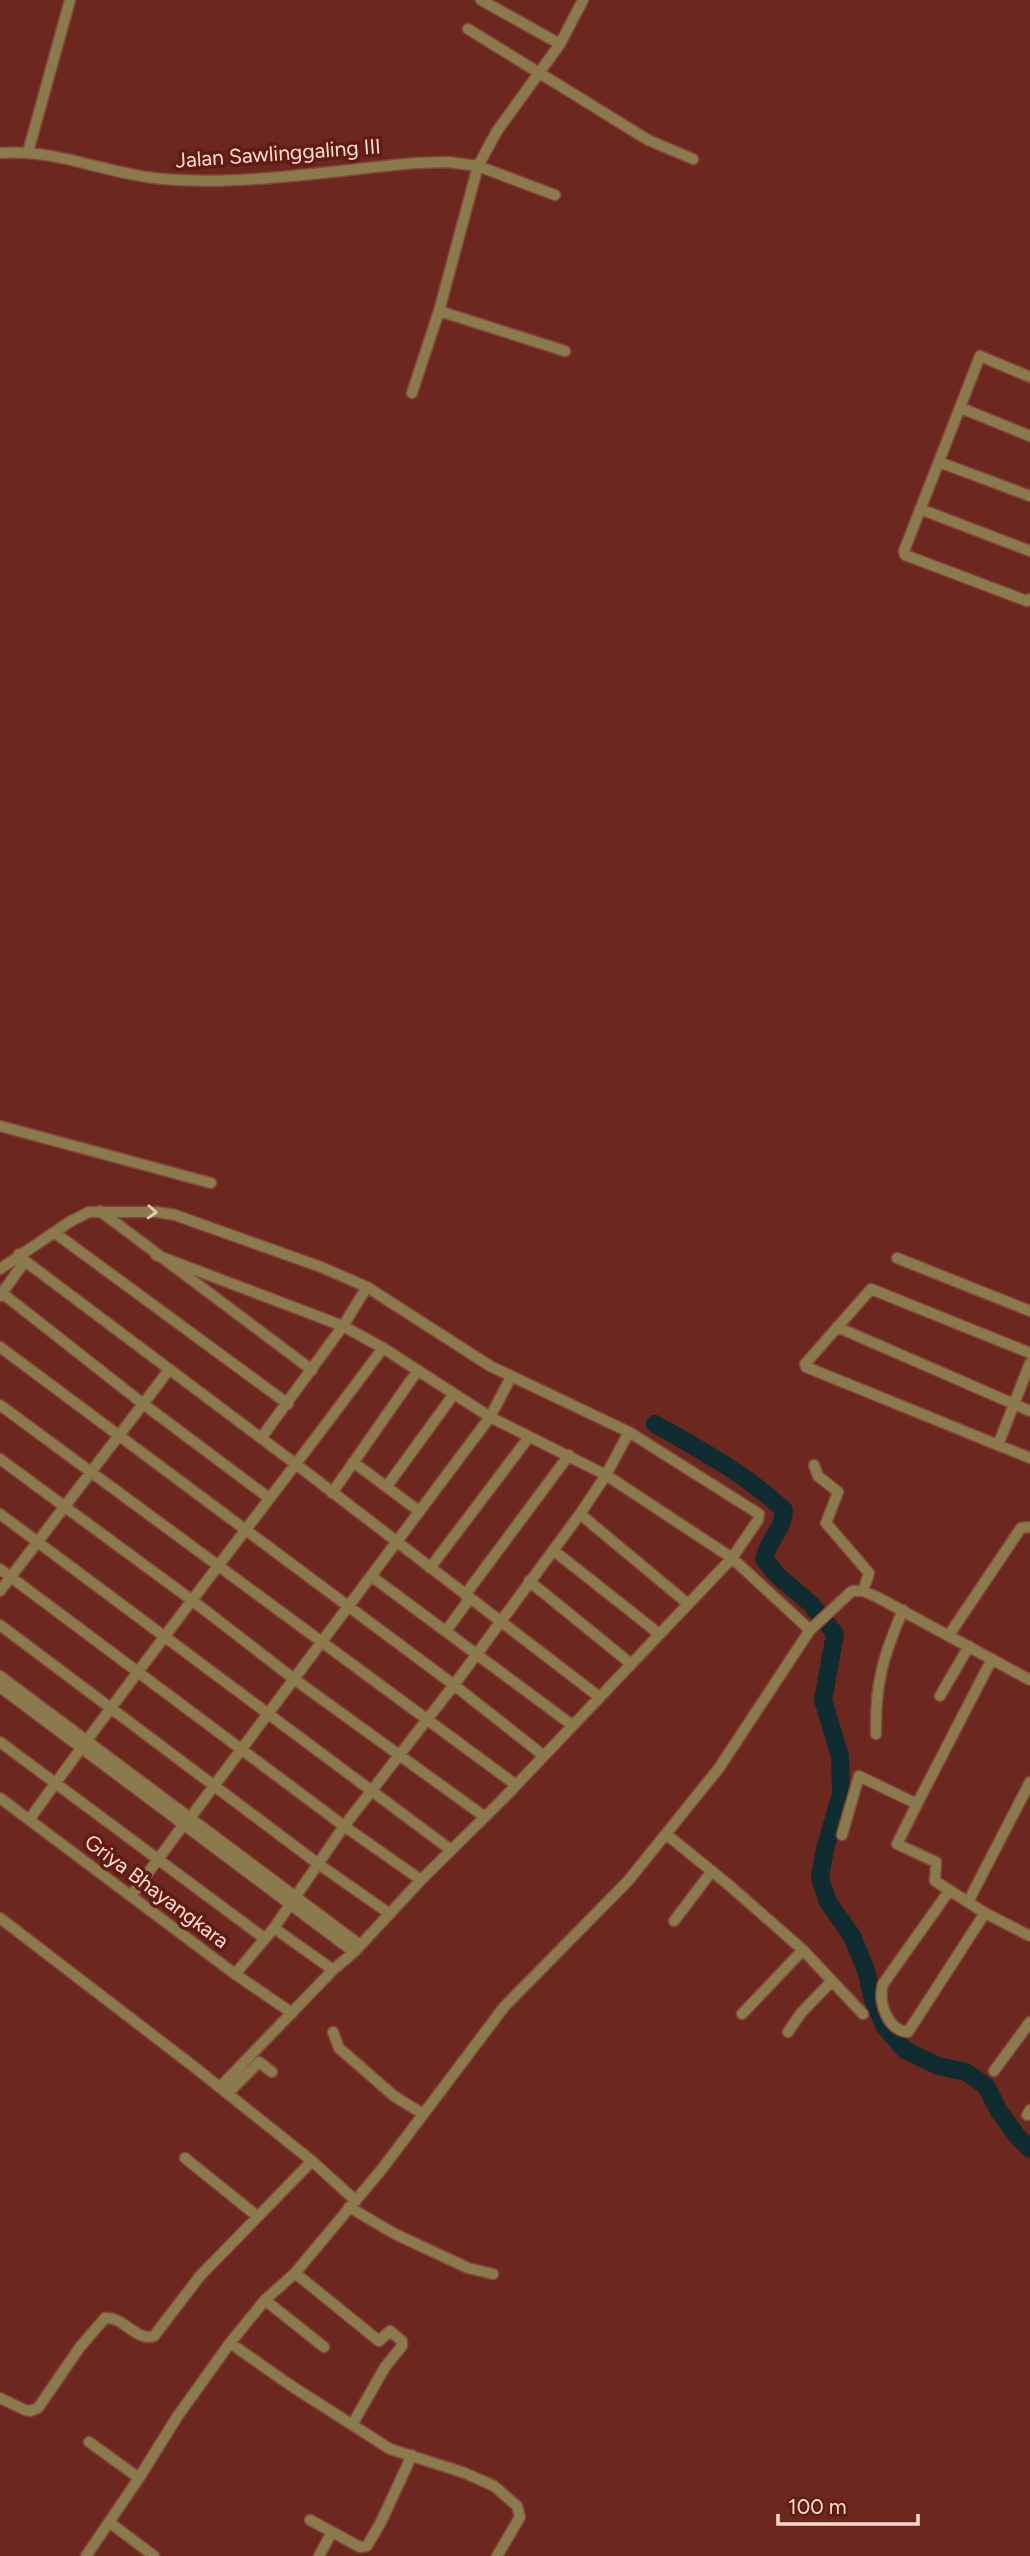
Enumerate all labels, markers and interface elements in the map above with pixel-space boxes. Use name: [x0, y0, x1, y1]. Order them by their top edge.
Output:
street label: Jalan Sawlinggaling III: [174, 133, 382, 173]
one-way arrow: [146, 1204, 157, 1219]
street label: Griya Bhayangkara: [80, 1829, 234, 1953]
scale bar: [778, 2482, 918, 2526]
text: 100 m: [788, 2494, 847, 2519]

